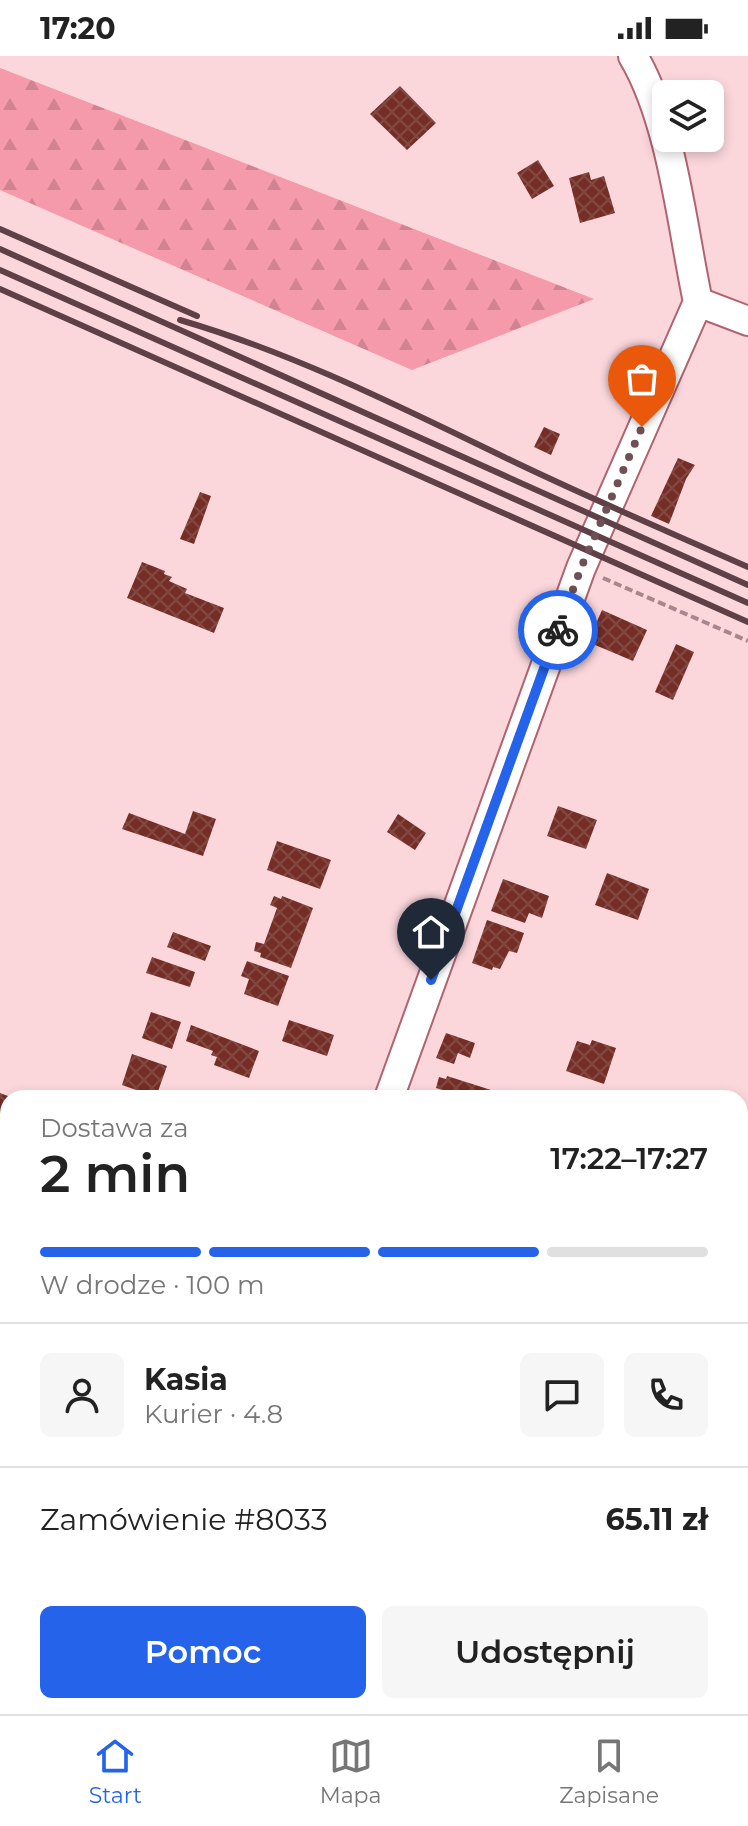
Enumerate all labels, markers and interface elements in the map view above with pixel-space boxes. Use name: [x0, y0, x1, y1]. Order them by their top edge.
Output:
text: 17:20: [40, 10, 116, 47]
map controls: [652, 80, 724, 152]
button: layers: [652, 80, 724, 152]
pin: [608, 345, 676, 427]
icon: bag: [620, 357, 664, 401]
courier: [518, 590, 598, 670]
icon: bike: [536, 608, 580, 652]
pin: [397, 898, 465, 980]
icon: home: [409, 910, 453, 954]
text: Dostawa za: [40, 1112, 189, 1144]
text: 17:22–17:27: [550, 1140, 708, 1177]
text: 2 min: [40, 1142, 190, 1205]
text: W drodze · 100 m: [40, 1269, 265, 1301]
button: person: [40, 1353, 124, 1437]
button: chat: [520, 1353, 604, 1437]
button: phone: [624, 1353, 708, 1437]
text: Kasia: [144, 1361, 228, 1398]
text: Kurier · 4.8: [144, 1398, 283, 1430]
text: Zamówienie #8033: [40, 1501, 328, 1538]
text: 65.11 zł: [606, 1501, 708, 1538]
button: Pomoc: [40, 1606, 366, 1698]
button: Udostępnij: [382, 1606, 708, 1698]
tab: Start: [89, 1734, 142, 1809]
tab: Mapa: [320, 1734, 381, 1809]
tab: Zapisane: [559, 1734, 659, 1809]

